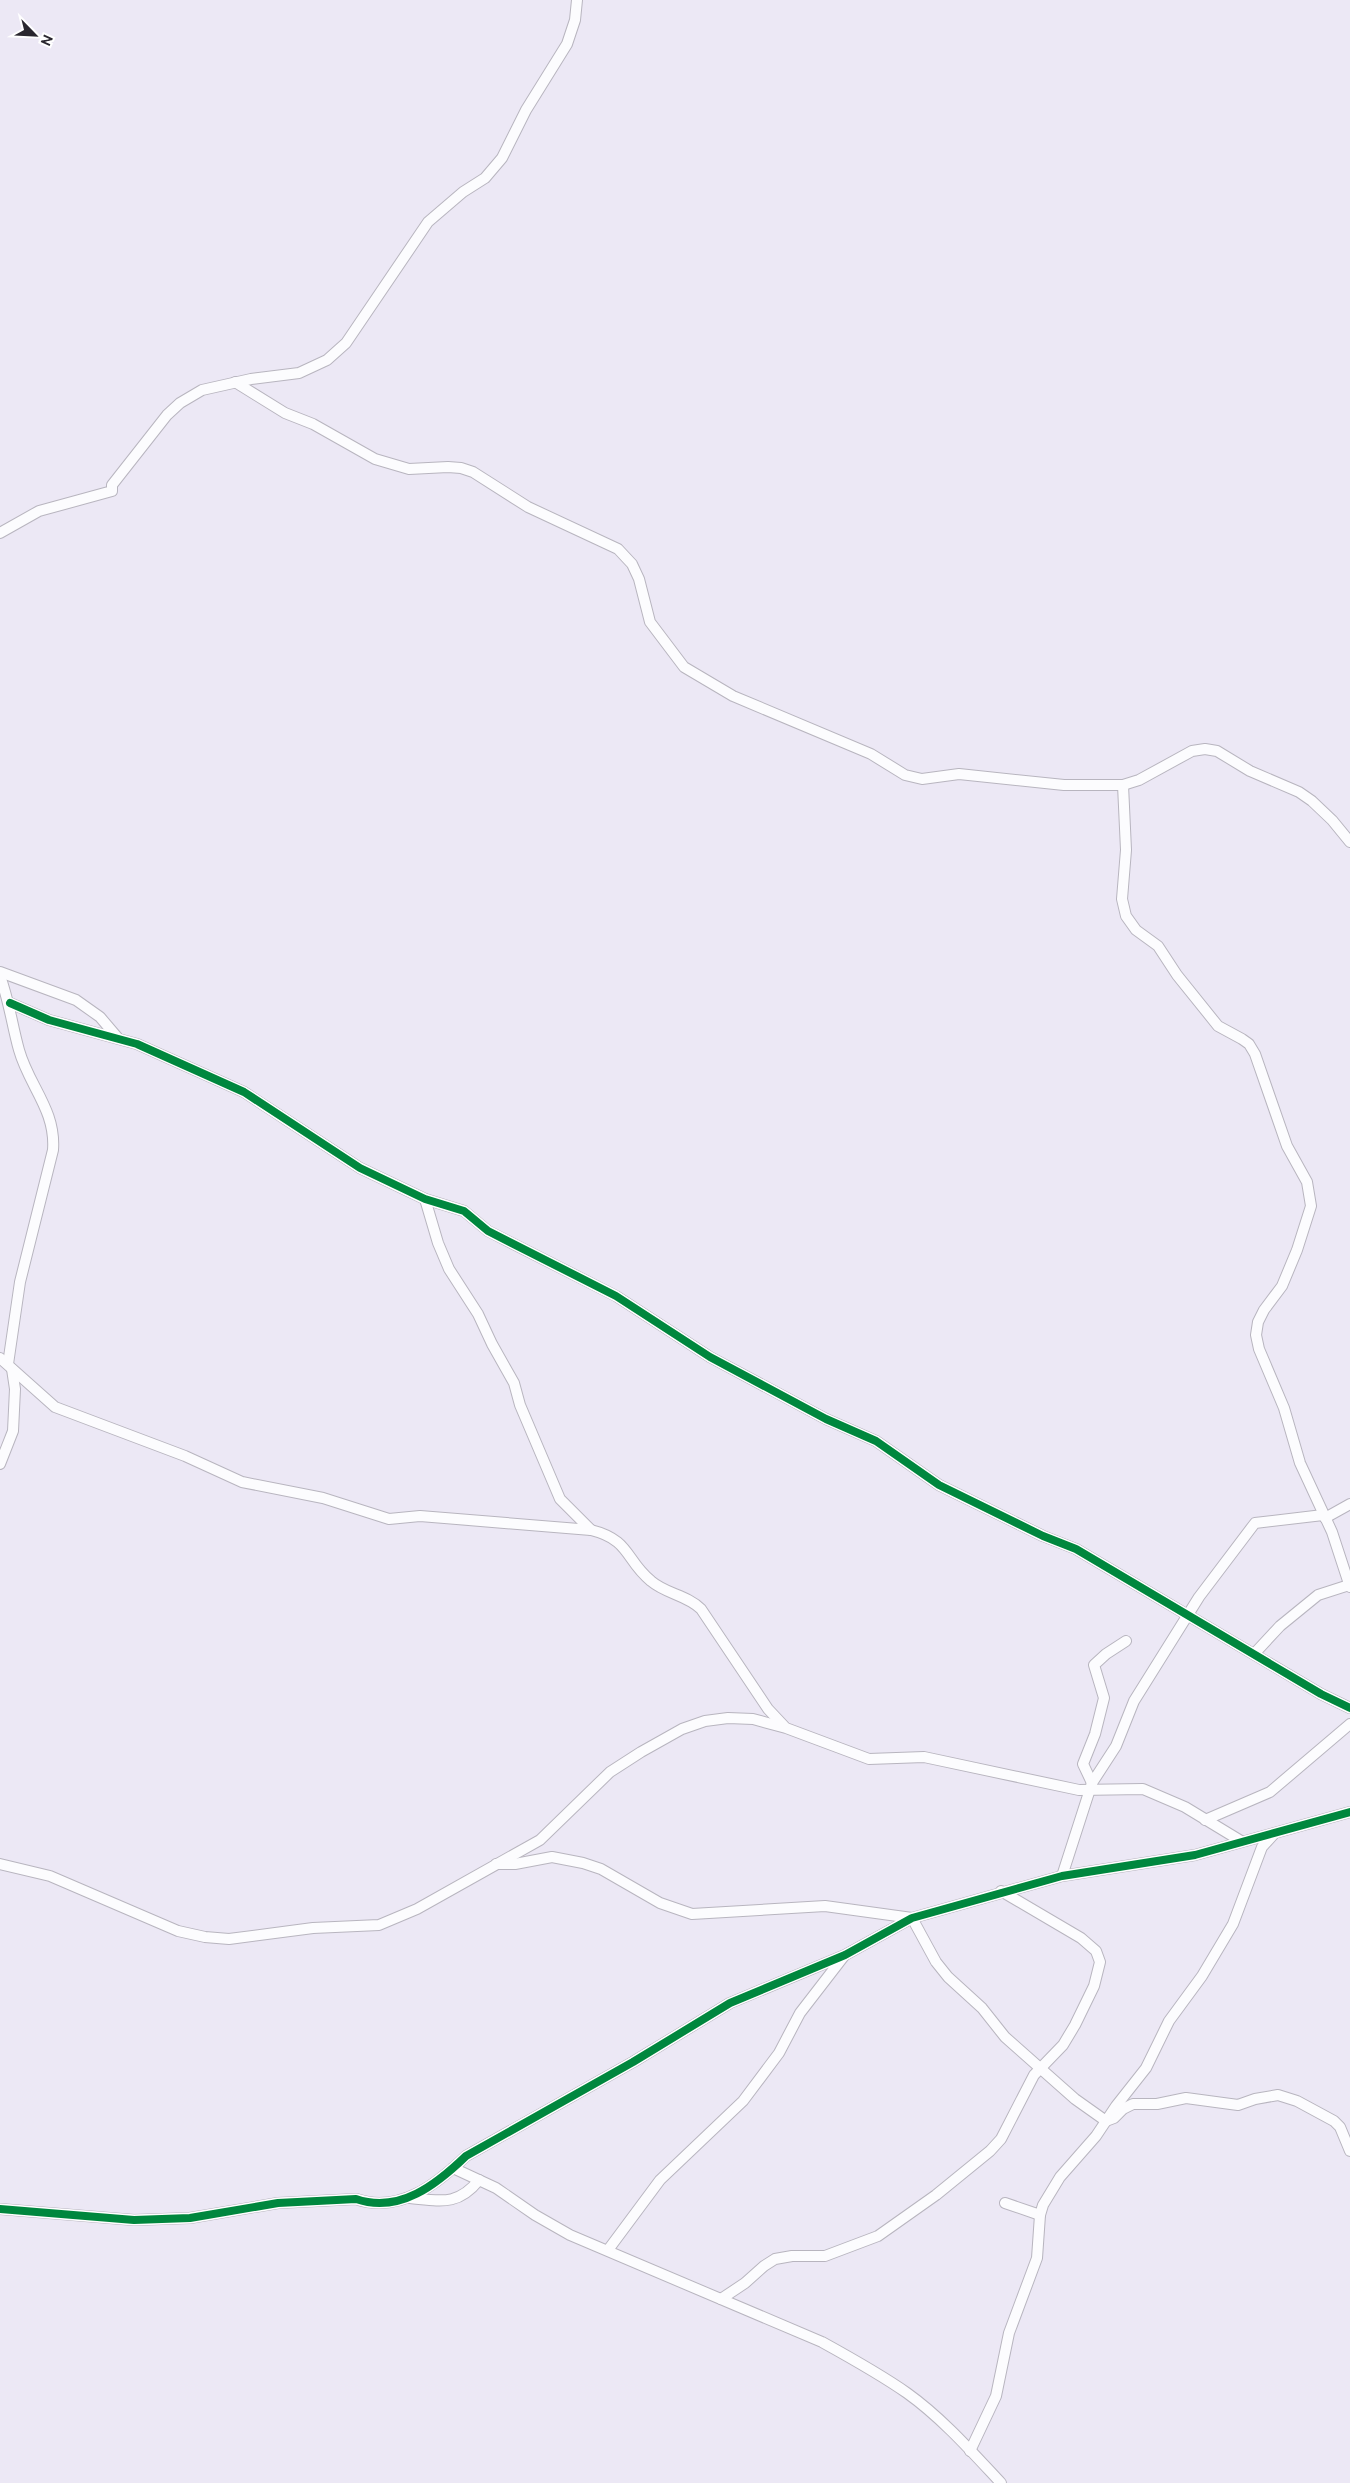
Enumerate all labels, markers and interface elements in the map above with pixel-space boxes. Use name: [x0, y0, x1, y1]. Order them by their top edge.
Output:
north arrow: [10, 10, 60, 60]
text: N: [37, 32, 56, 48]

